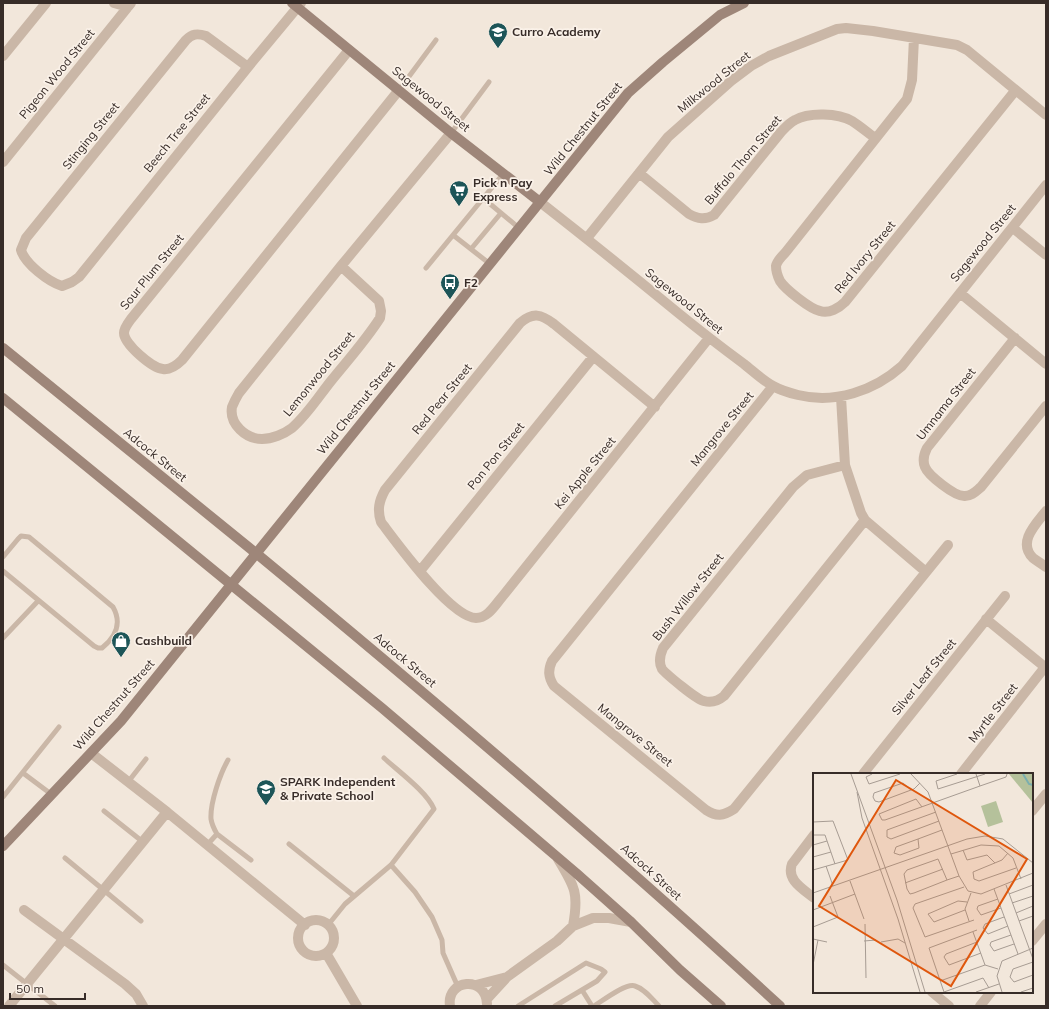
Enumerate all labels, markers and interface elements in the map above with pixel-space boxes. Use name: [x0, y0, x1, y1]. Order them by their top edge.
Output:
school or university icon: Curro Academy: [487, 21, 509, 49]
place label: Curro Academy: [512, 24, 601, 39]
street label: Pigeon Wood Street: [16, 26, 97, 122]
street label: Milkwood Street: [674, 48, 753, 116]
street label: Sagewood Street: [389, 63, 473, 135]
street label: Wild Chestnut Street: [540, 79, 625, 178]
street label: Beech Tree Street: [140, 90, 213, 175]
street label: Stinging Street: [59, 99, 122, 172]
street label: Buffalo Thorn Street: [701, 112, 784, 207]
place label: Pick n Pay Express: [473, 175, 533, 204]
supermarket icon: Pick n Pay Express: [448, 179, 470, 207]
street label: Sagewood Street: [947, 201, 1019, 285]
street label: Red Ivory Street: [831, 218, 898, 296]
street label: Sour Plum Street: [116, 231, 187, 313]
street label: Sagewood Street: [642, 265, 726, 337]
bus stop icon: F2: [439, 272, 461, 300]
place label: F2: [464, 275, 478, 290]
street label: Lemonwood Street: [280, 328, 357, 419]
street label: Wild Chestnut Street: [313, 358, 398, 457]
street label: Red Pear Street: [408, 360, 475, 437]
street label: Umnama Street: [913, 365, 978, 443]
street label: Mangrove Street: [687, 388, 756, 469]
street label: Pon Pon Street: [464, 419, 527, 492]
street label: Adcock Street: [121, 425, 190, 485]
street label: Kei Apple Street: [551, 433, 618, 512]
street label: Bush Willow Street: [649, 550, 726, 643]
street label: Adcock Street: [371, 629, 440, 690]
shop icon: Cashbuild: [110, 630, 132, 658]
place label: Cashbuild: [135, 633, 192, 648]
street label: Silver Leaf Street: [888, 635, 959, 718]
street label: Wild Chestnut Street: [70, 656, 157, 753]
street label: Myrtle Street: [965, 680, 1020, 745]
street label: Mangrove Street: [595, 700, 676, 769]
inset map: [813, 773, 1033, 993]
place label: SPARK Independent & Private School: [280, 774, 396, 803]
school or university icon: SPARK Independent & Private School: [255, 778, 277, 806]
street label: Adcock Street: [618, 840, 685, 903]
scale bar: [10, 975, 85, 1001]
text: 50 m: [16, 981, 44, 996]

